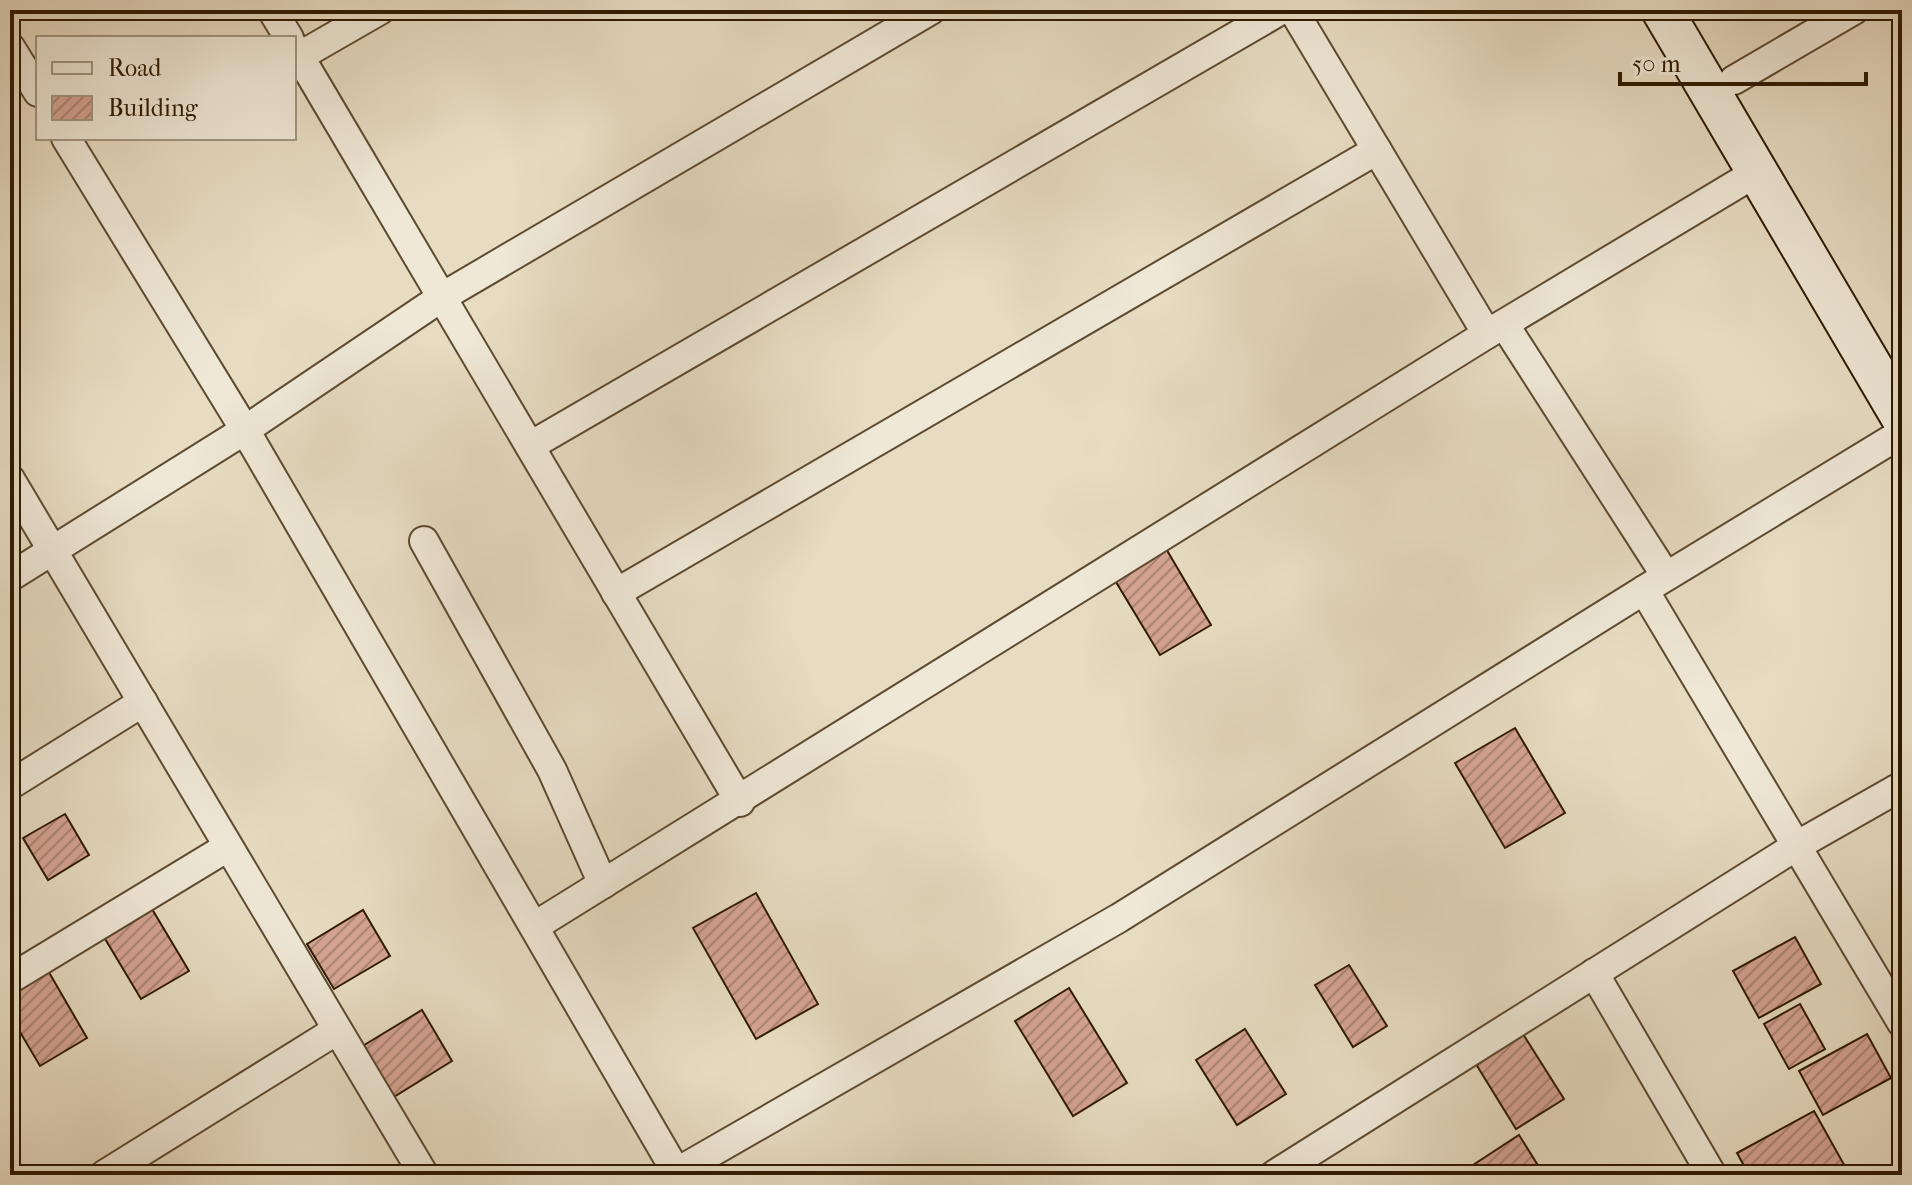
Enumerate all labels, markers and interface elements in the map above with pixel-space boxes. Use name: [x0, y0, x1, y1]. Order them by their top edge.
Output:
legend: [36, 36, 296, 140]
scale bar: [1620, 36, 1866, 86]
text: 50 m: [1632, 50, 1681, 78]
text: Road: [108, 54, 162, 82]
text: Building: [108, 94, 199, 122]

